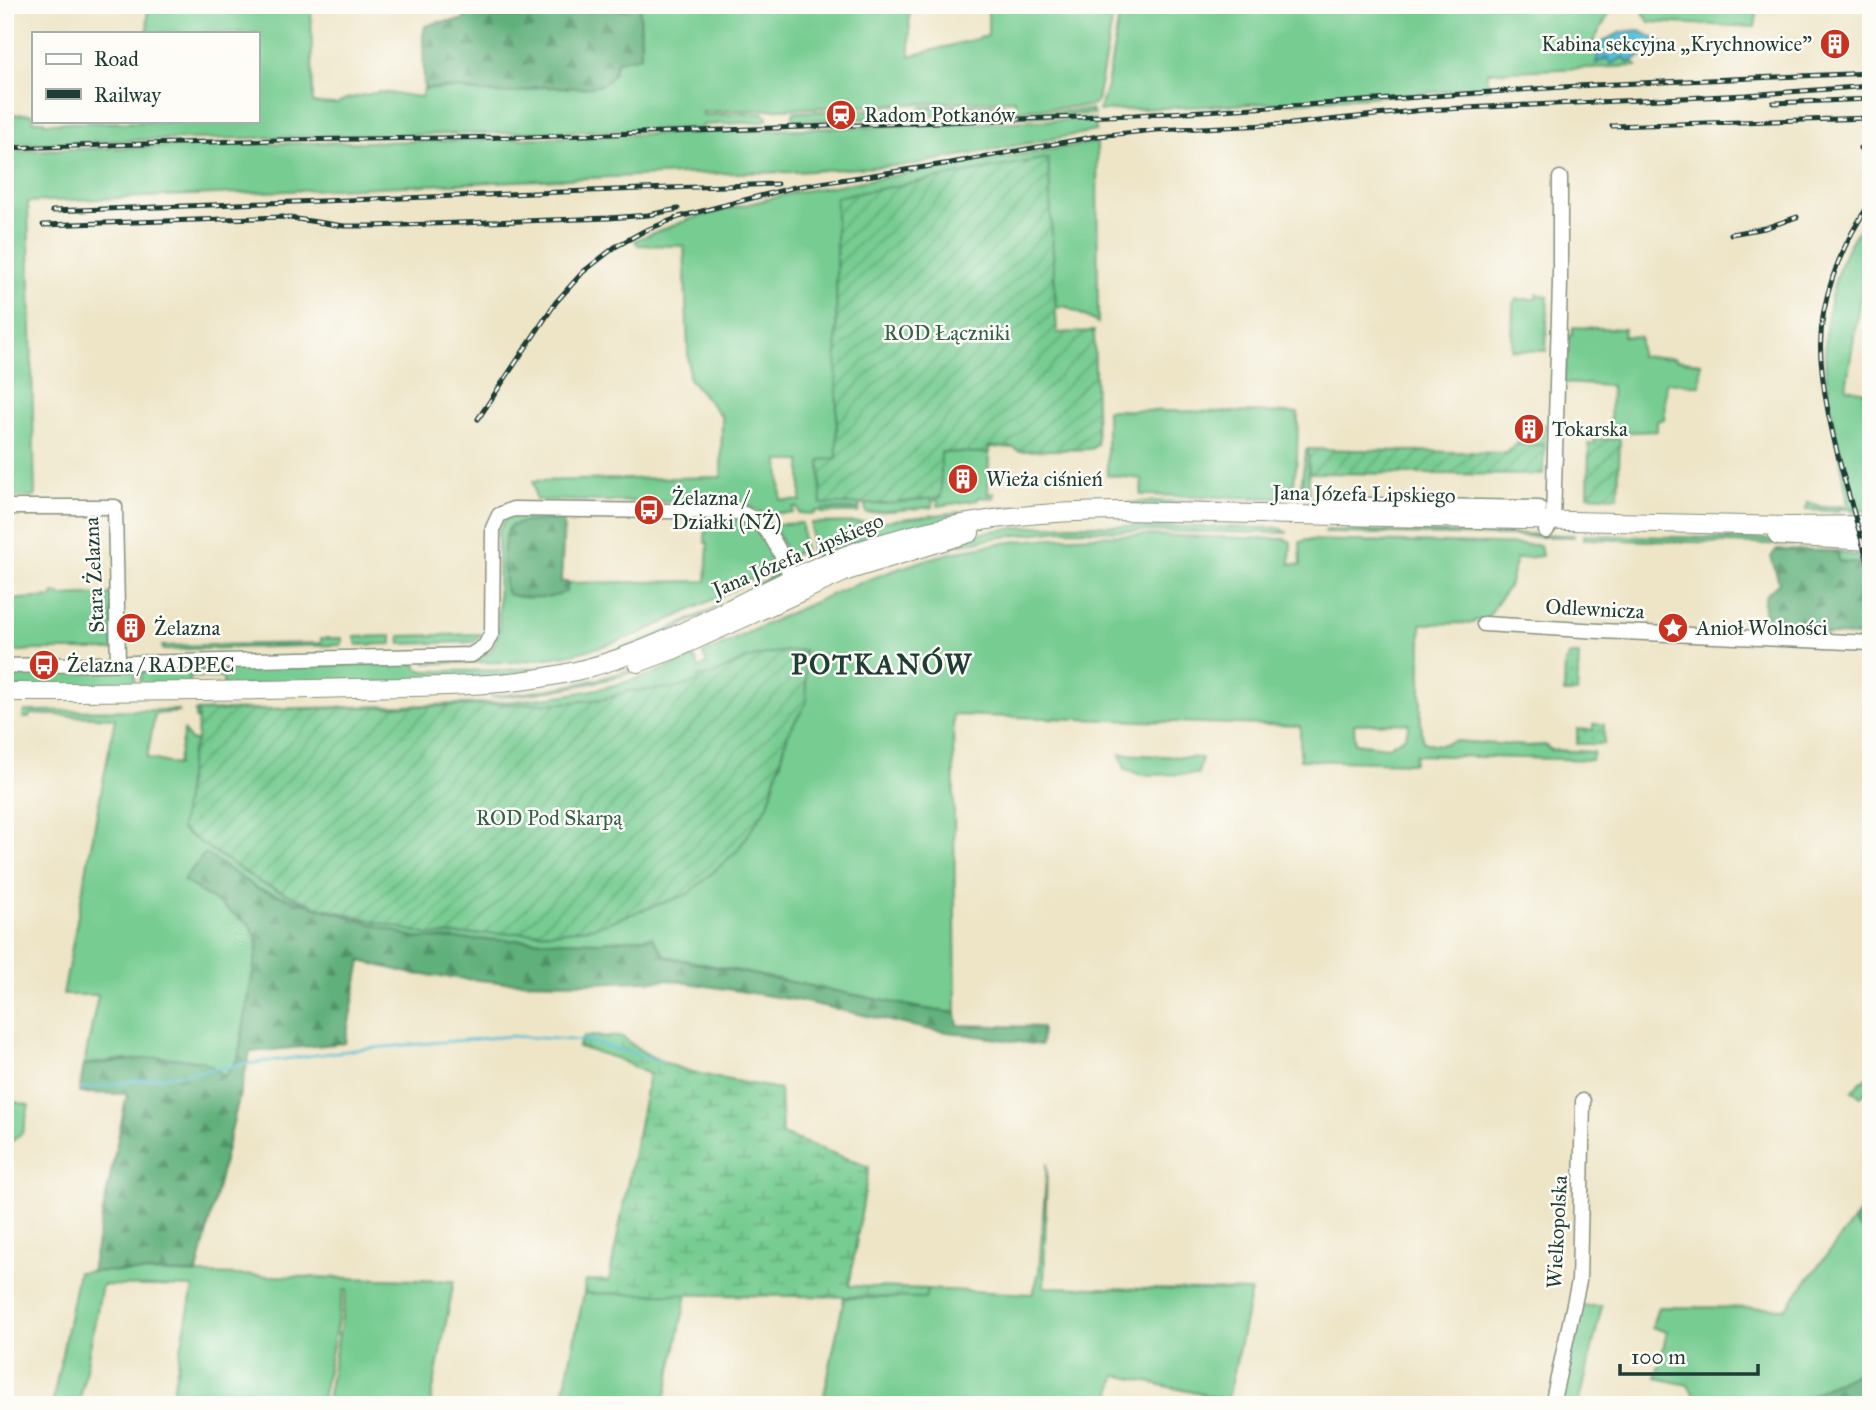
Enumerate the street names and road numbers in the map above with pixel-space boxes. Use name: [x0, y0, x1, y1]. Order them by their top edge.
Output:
street label: Jana Józefa Lipskiego: [1270, 479, 1456, 509]
street label: Jana Józefa Lipskiego: [707, 507, 888, 604]
street label: Stara Żelazna: [78, 516, 110, 634]
street label: Odlewnicza: [1545, 593, 1645, 625]
street label: Wielkopolska: [1541, 1175, 1573, 1289]

